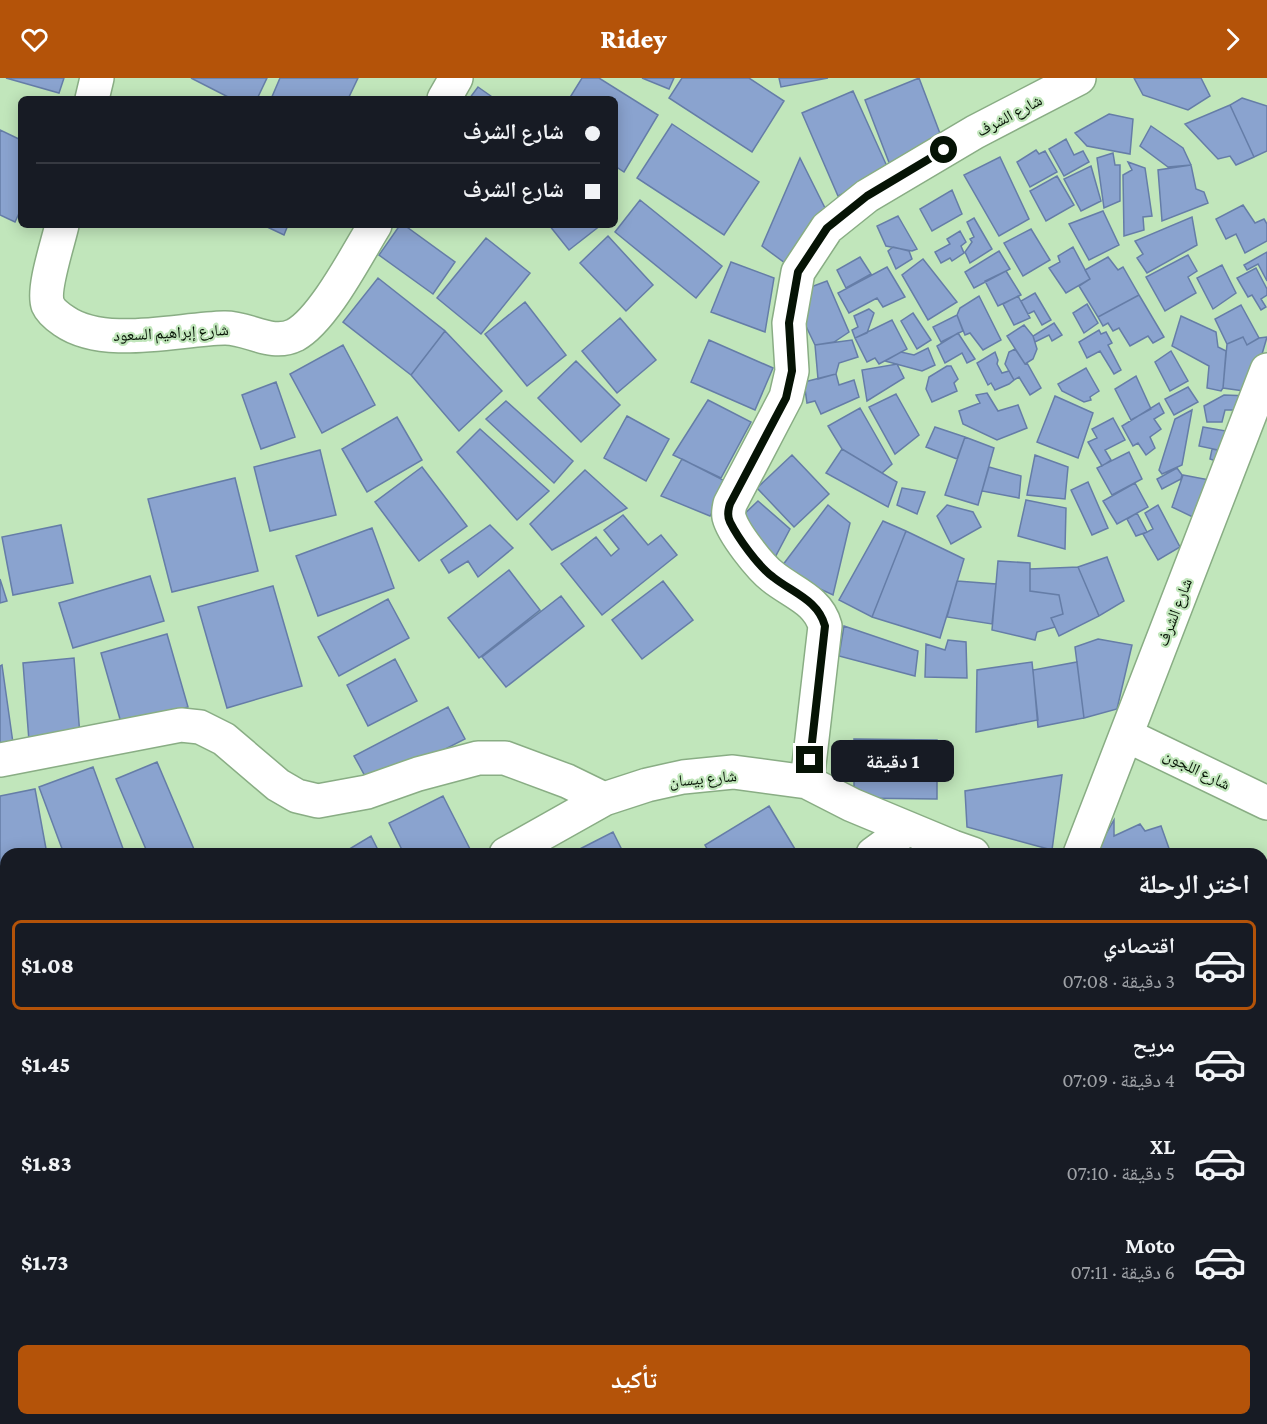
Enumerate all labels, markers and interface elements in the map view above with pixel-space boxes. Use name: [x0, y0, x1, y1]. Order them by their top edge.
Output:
icon: heart: [18, 23, 51, 56]
icon: forward: [1216, 23, 1249, 56]
text: Ridey: [600, 24, 667, 54]
street label: شارع الشرف: [974, 91, 1046, 141]
text: شارع الشرف: [463, 119, 564, 144]
route start: [930, 136, 957, 163]
text: شارع الشرف: [463, 177, 564, 202]
street label: شارع إبراهيم السعود: [113, 321, 229, 346]
street label: شارع الشرف: [1154, 576, 1197, 649]
callout: 1 دقيقة: [831, 739, 954, 781]
route end: [796, 746, 823, 773]
street label: شارع اللجون: [1160, 746, 1233, 795]
text: 1 دقيقة: [866, 750, 919, 772]
street label: شارع بيسان: [669, 767, 738, 792]
text: اختر الرحلة: [1138, 869, 1250, 899]
text: اقتصادي: [1103, 933, 1175, 958]
icon: car: [1193, 938, 1247, 992]
text: $1.08: [21, 953, 74, 978]
text: 3 دقيقة · 07:08: [1062, 970, 1175, 992]
text: مريح: [1132, 1032, 1175, 1057]
icon: car: [1193, 1037, 1247, 1091]
text: $1.45: [21, 1052, 70, 1077]
text: 4 دقيقة · 07:09: [1062, 1069, 1175, 1091]
text: XL: [1150, 1134, 1175, 1159]
icon: car: [1193, 1136, 1247, 1190]
text: $1.83: [21, 1151, 72, 1176]
text: 5 دقيقة · 07:10: [1067, 1162, 1175, 1184]
text: Moto: [1125, 1233, 1175, 1258]
icon: car: [1193, 1235, 1247, 1289]
text: $1.73: [21, 1250, 68, 1275]
text: 6 دقيقة · 07:11: [1071, 1261, 1175, 1283]
button: تأكيد: [18, 1345, 1250, 1414]

